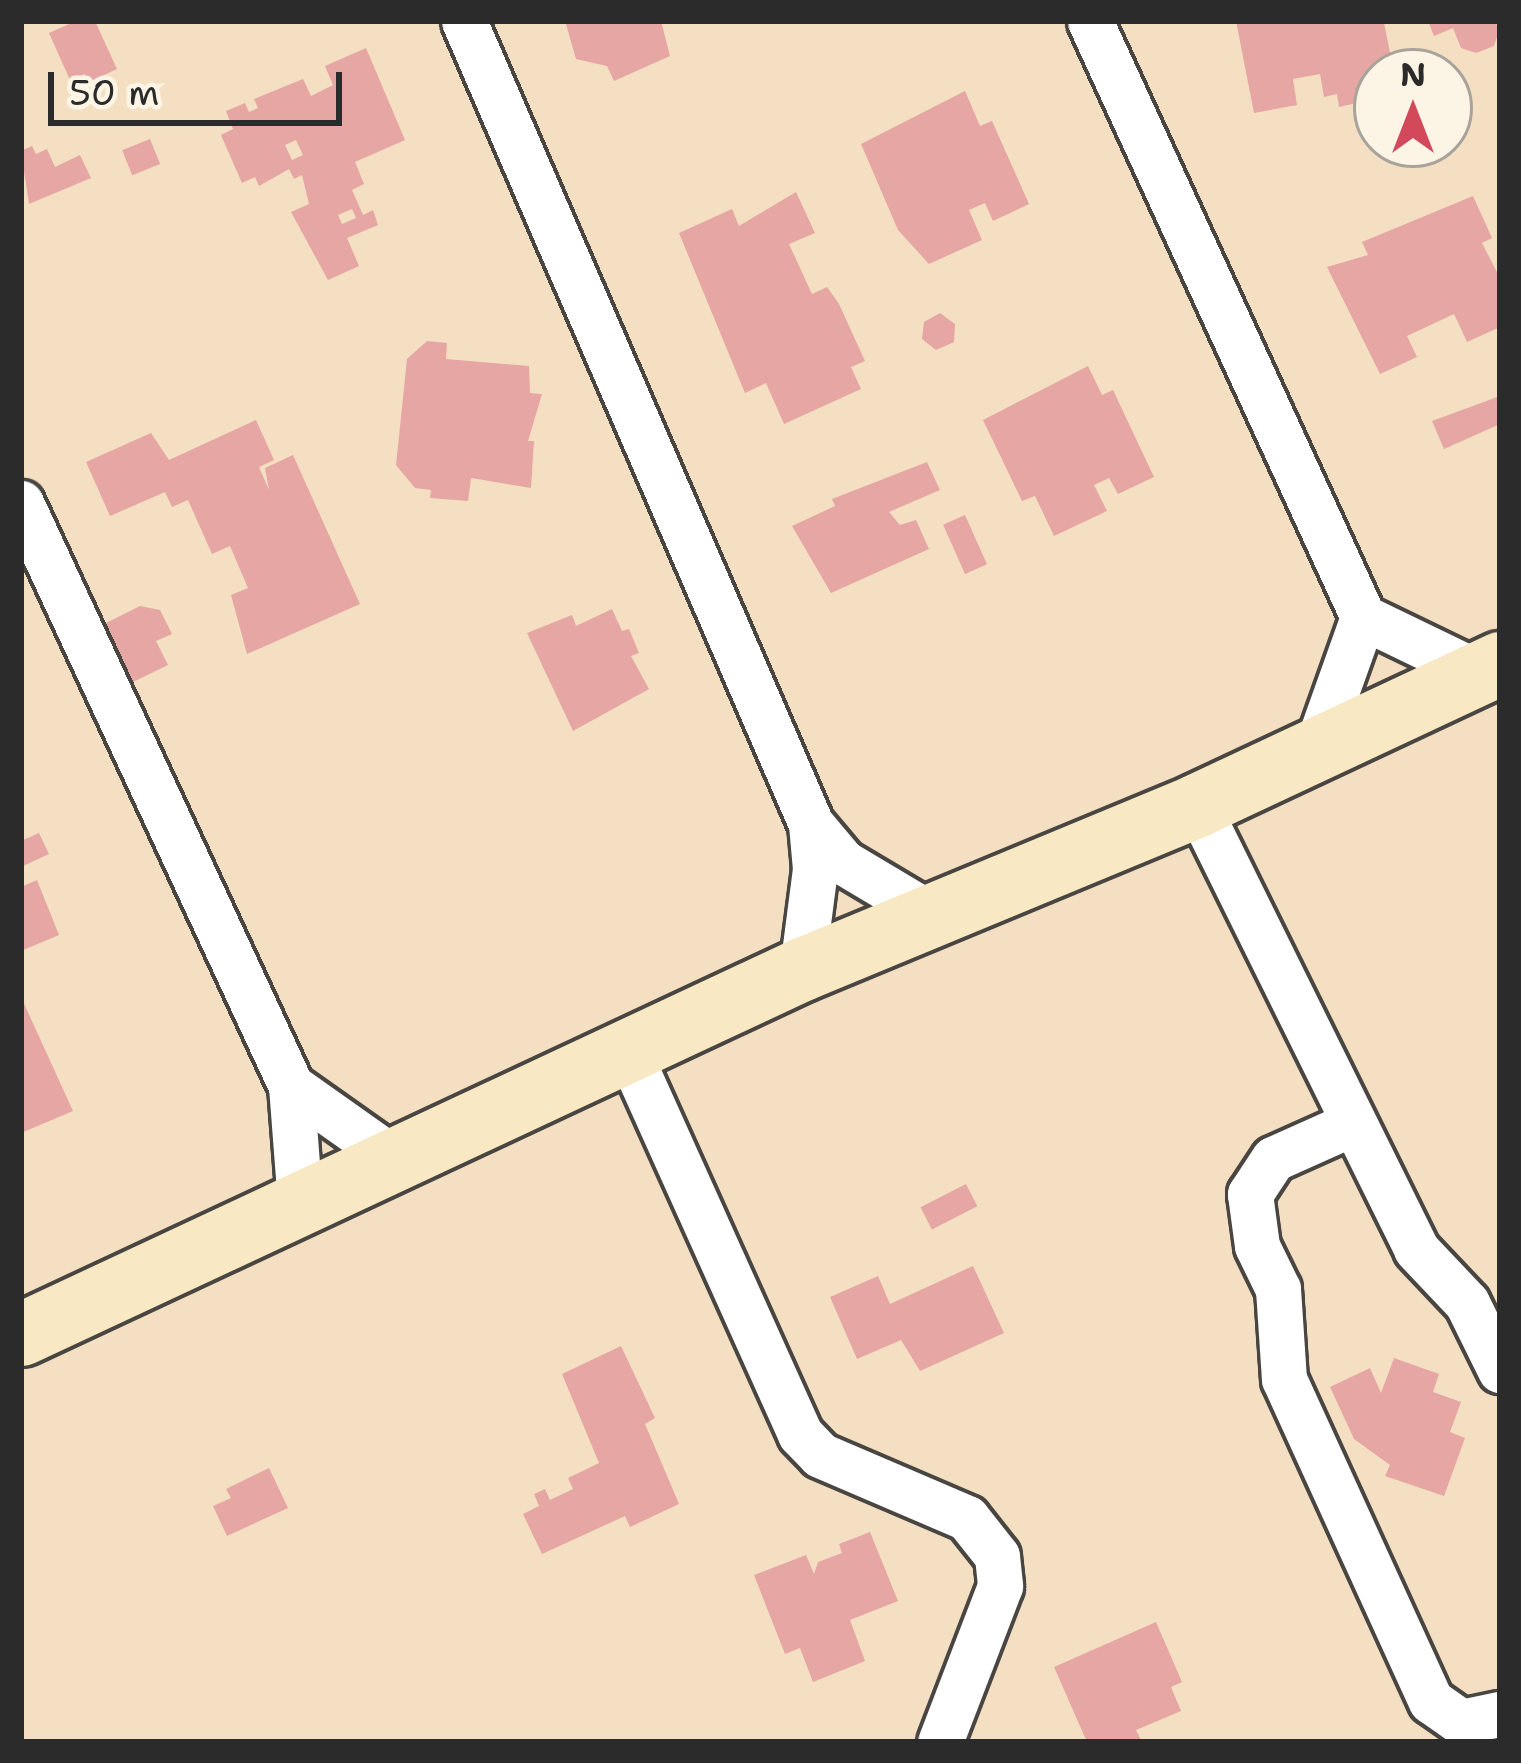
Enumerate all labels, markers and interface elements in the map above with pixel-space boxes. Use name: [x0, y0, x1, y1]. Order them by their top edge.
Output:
scale bar: [54, 48, 348, 122]
north arrow: [1353, 48, 1473, 168]
text: N: [1400, 52, 1426, 97]
text: 50 m: [69, 68, 159, 117]

